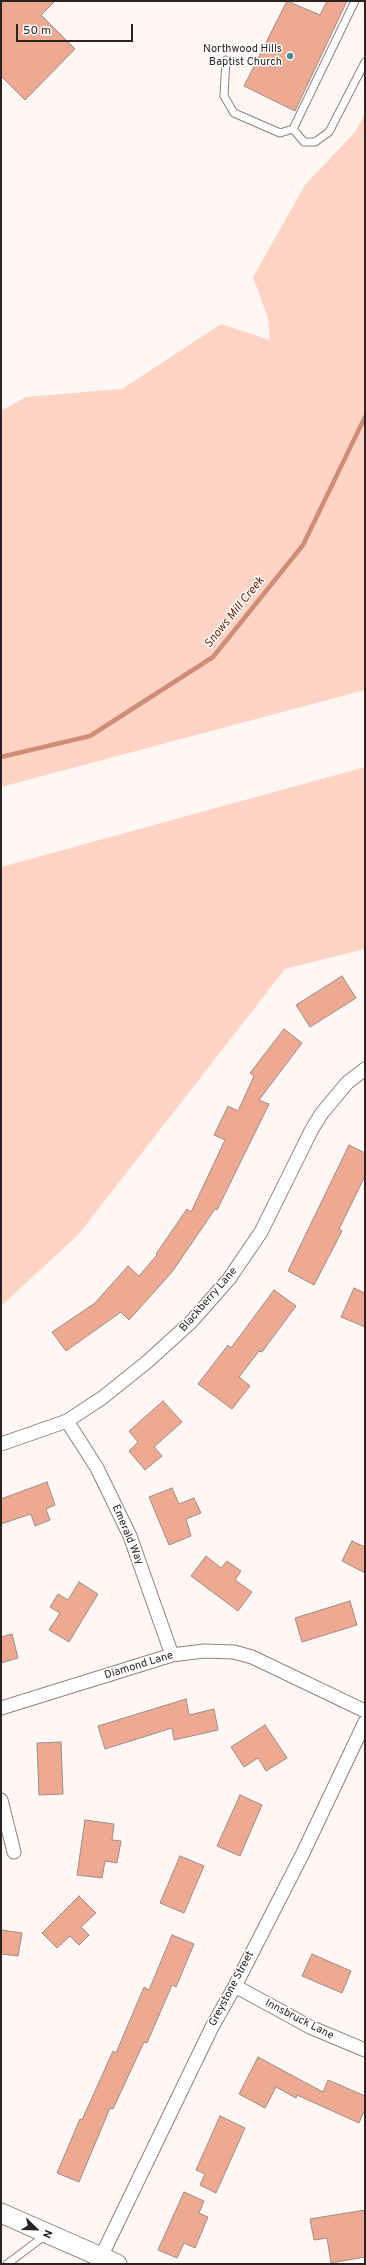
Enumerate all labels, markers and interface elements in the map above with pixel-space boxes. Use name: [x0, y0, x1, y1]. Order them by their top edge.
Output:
scale bar: [18, 16, 135, 42]
text: 50 m: [23, 23, 51, 39]
place label: Northwood Hills Baptist Church: [203, 43, 282, 69]
marker: Northwood Hills Baptist Church: [285, 51, 295, 61]
water label: Snows Mill Creek: [202, 575, 268, 651]
street label: Blackberry Lane: [177, 1265, 241, 1335]
street label: Emerald Way: [108, 1503, 146, 1567]
street label: Diamond Lane: [103, 1649, 175, 1683]
street label: Greystone Street: [207, 1949, 257, 2029]
street label: Innsbruck Lane: [262, 1997, 336, 2043]
north arrow: [16, 2209, 56, 2249]
text: N: [39, 2227, 55, 2240]

